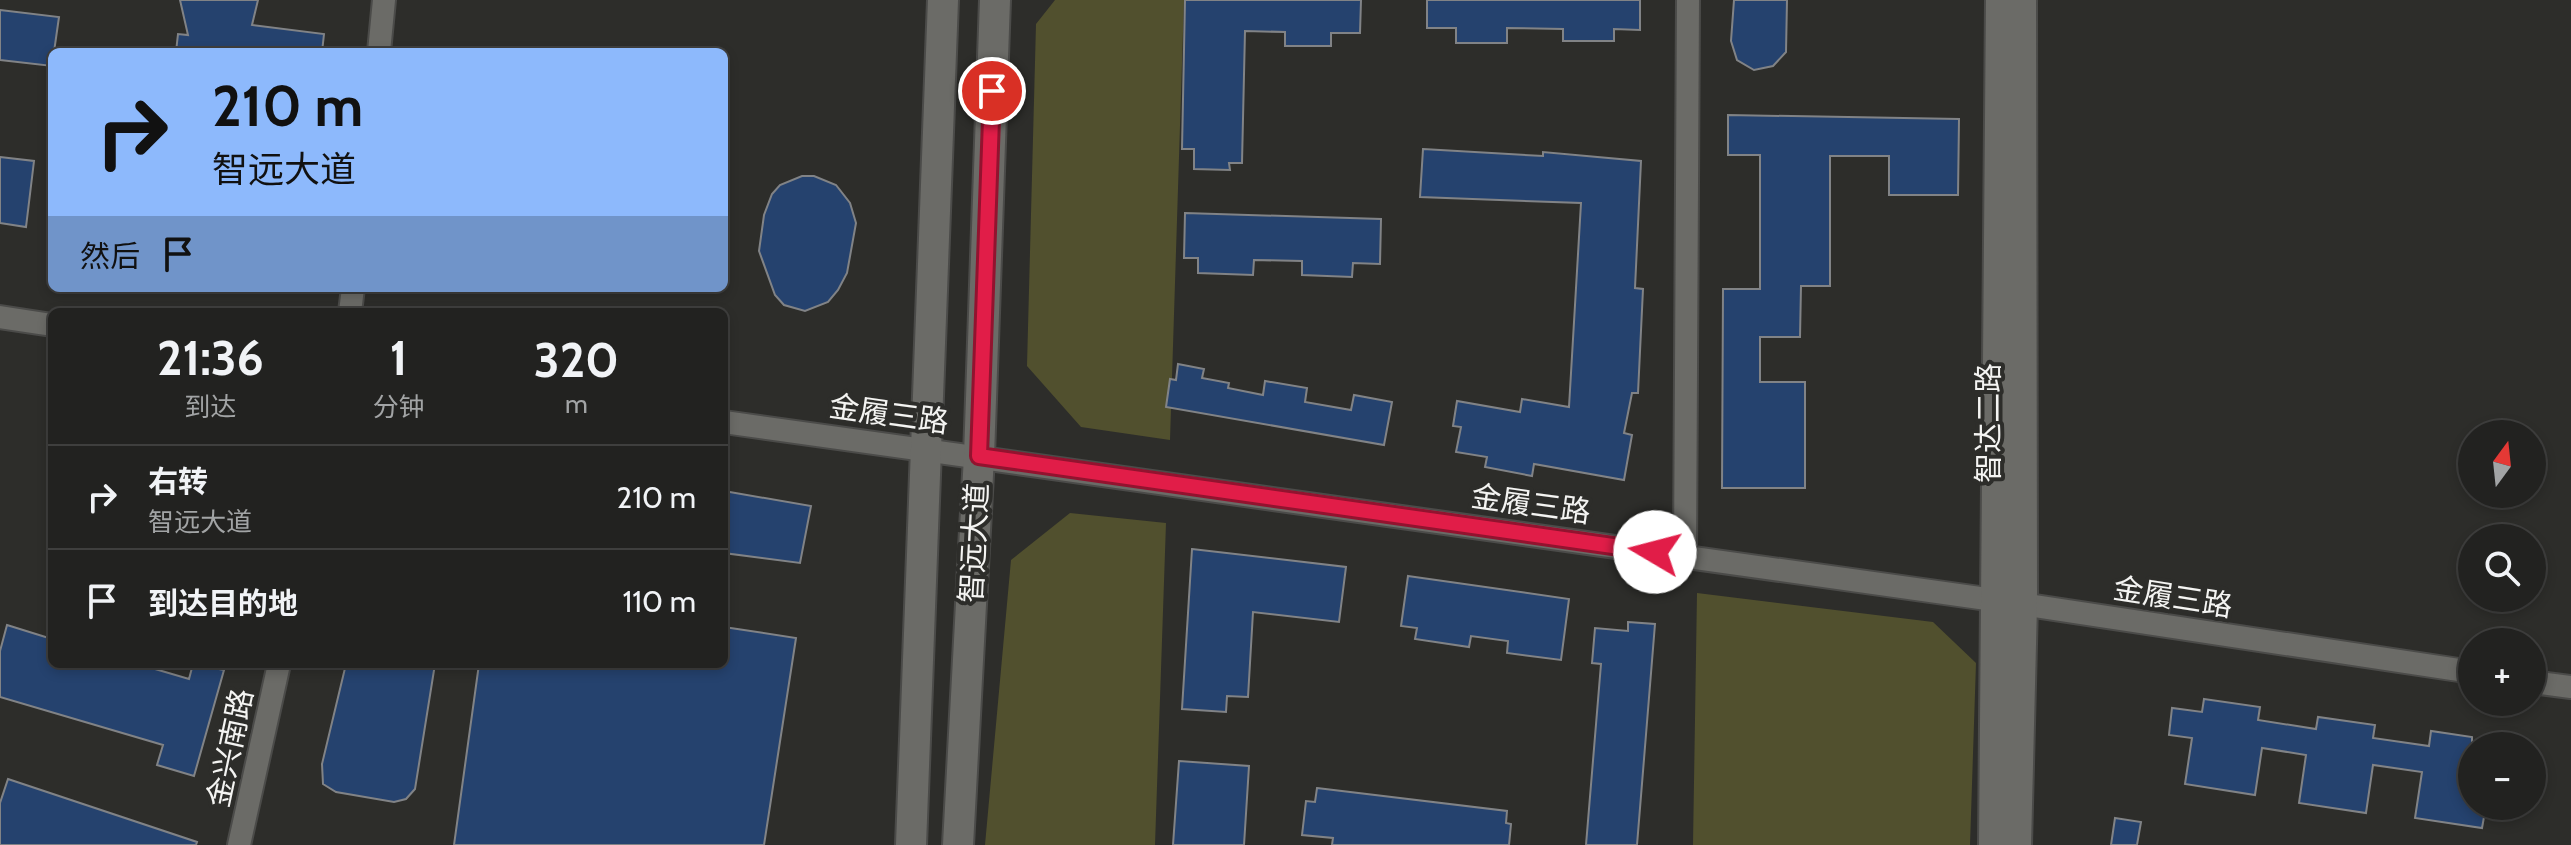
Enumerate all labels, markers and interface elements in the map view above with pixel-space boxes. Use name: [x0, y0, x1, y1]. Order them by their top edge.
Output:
pin: [958, 57, 1026, 125]
icon: arrive: [970, 69, 1014, 113]
text: 210 m: [212, 72, 363, 140]
icon: right: [80, 80, 184, 184]
text: 智远大道: [212, 147, 356, 191]
icon: arrive: [156, 232, 200, 276]
text: 然后: [80, 238, 140, 275]
text: 21:36: [157, 329, 264, 387]
text: 1: [390, 329, 408, 387]
text: 320: [534, 331, 619, 389]
street label: 智达二路: [1970, 363, 2007, 483]
street label: 金履三路: [827, 387, 951, 441]
text: m: [565, 388, 588, 420]
text: 到达: [184, 391, 236, 423]
text: 分钟: [373, 391, 425, 423]
north arrow: [2458, 420, 2546, 508]
map controls: [2458, 420, 2546, 820]
text: 右转: [148, 463, 208, 500]
icon: right: [80, 475, 124, 519]
street label: 金履三路: [1469, 477, 1593, 531]
text: 210 m: [616, 479, 696, 516]
street label: 智远大道: [952, 482, 996, 604]
text: 智远大道: [148, 506, 252, 538]
position arrow: [1613, 510, 1697, 594]
button: search: [2458, 524, 2546, 612]
street label: 金履三路: [2111, 569, 2235, 625]
icon: arrive: [80, 579, 124, 623]
text: 110 m: [622, 583, 696, 620]
text: 到达目的地: [148, 585, 298, 622]
button: +: [2458, 628, 2546, 716]
street label: 金兴南路: [199, 685, 261, 811]
button: −: [2458, 732, 2546, 820]

